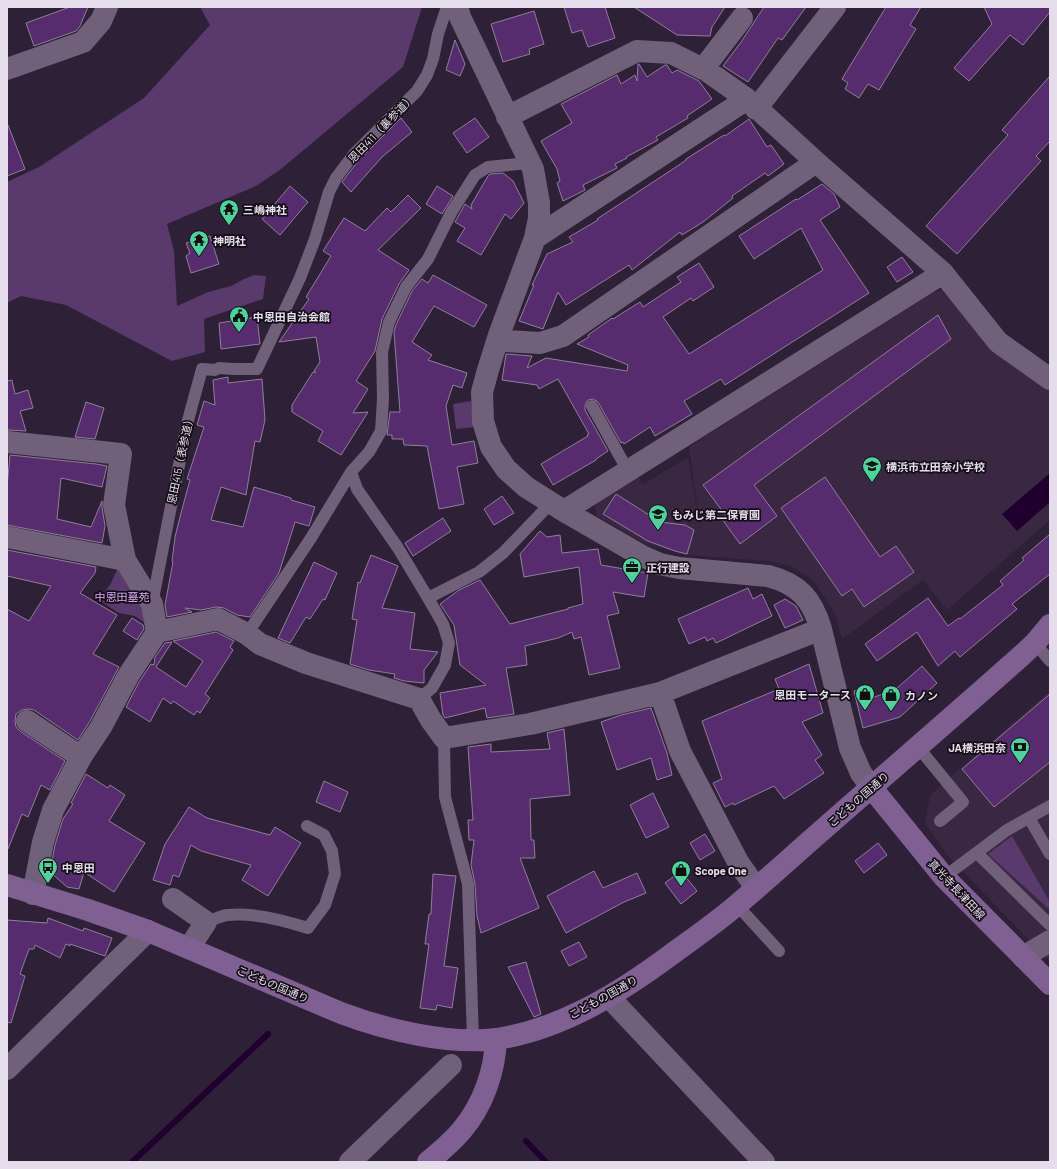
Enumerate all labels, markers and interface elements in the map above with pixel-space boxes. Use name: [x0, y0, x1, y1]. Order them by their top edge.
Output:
street label: 恩田411（裏参道）: [345, 91, 417, 165]
temple icon: 三嶋神社: [218, 198, 240, 226]
place label: 三嶋神社: [243, 203, 287, 216]
temple icon: 神明社: [188, 229, 210, 257]
place label: 神明社: [213, 234, 246, 247]
public building icon: 中恩田自治会館: [228, 305, 250, 333]
place label: 中恩田自治会館: [253, 310, 330, 323]
street label: 恩田415（表参道）: [164, 413, 196, 505]
school or university icon: 横浜市立田奈小学校: [861, 455, 883, 483]
place label: 横浜市立田奈小学校: [886, 460, 985, 473]
school or university icon: もみじ第二保育園: [647, 503, 669, 531]
place label: もみじ第二保育園: [672, 508, 760, 521]
office icon: 正行建設: [621, 556, 643, 584]
place label: 正行建設: [646, 561, 690, 574]
park label: 中恩田墓苑: [95, 590, 150, 603]
shop icon: 恩田モータース: [854, 683, 876, 711]
shop icon: カノン: [880, 684, 902, 712]
place label: 恩田モータース: [775, 688, 851, 701]
place label: カノン: [905, 689, 938, 702]
bank icon: JA横浜田奈: [1009, 736, 1031, 764]
place label: JA横浜田奈: [948, 741, 1006, 754]
street label: こどもの国通り: [825, 769, 891, 829]
bus stop icon: 中恩田: [37, 856, 59, 884]
street label: 真光寺長津田線: [926, 856, 988, 922]
shop icon: Scope One: [670, 859, 692, 887]
place label: 中恩田: [62, 861, 95, 874]
place label: Scope One: [695, 864, 747, 877]
street label: こどもの国通り: [235, 963, 311, 1005]
street label: こどもの国通り: [566, 973, 640, 1021]

